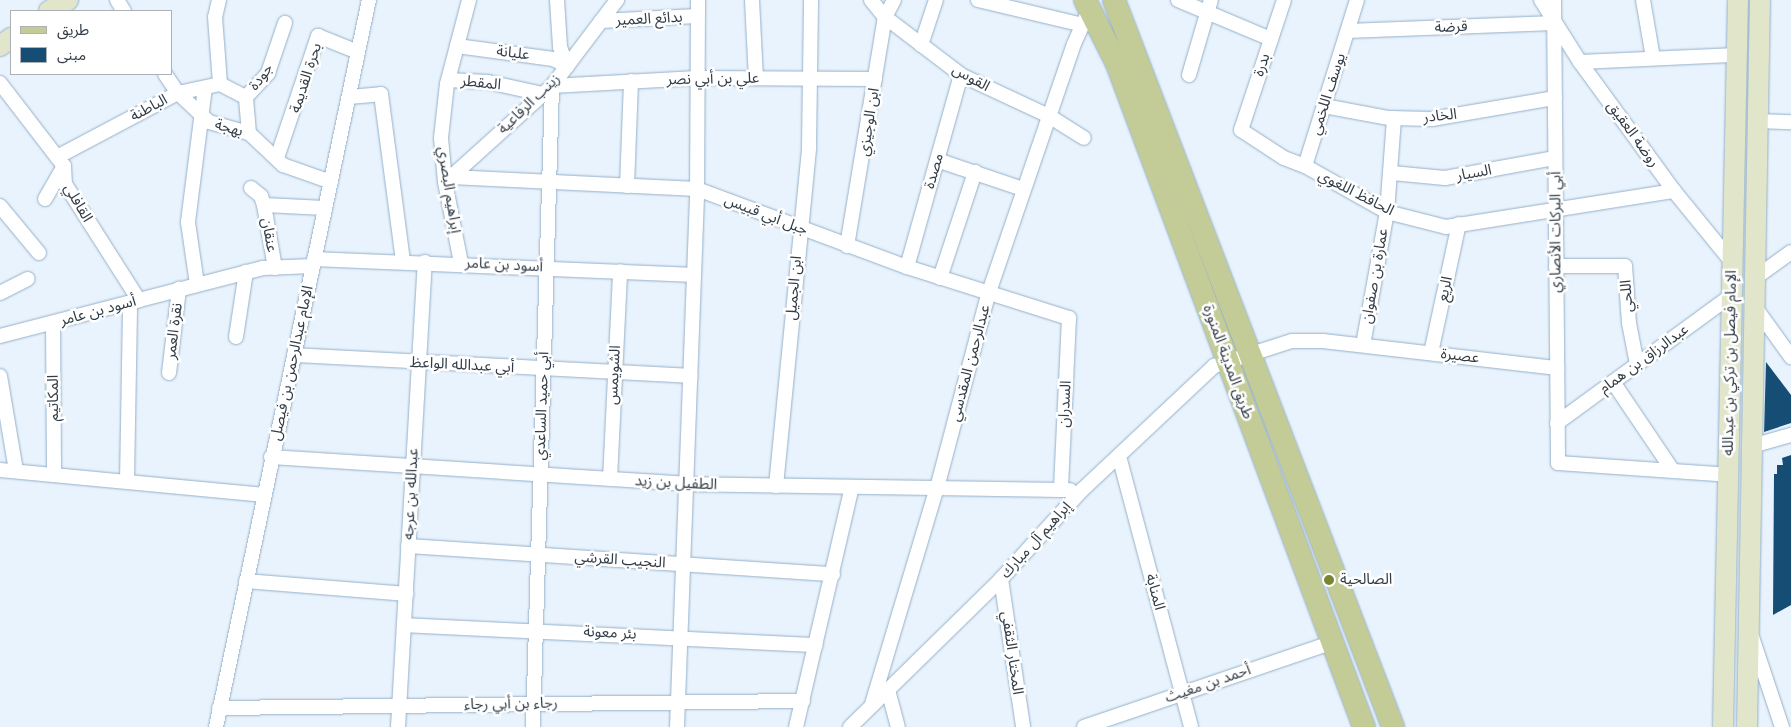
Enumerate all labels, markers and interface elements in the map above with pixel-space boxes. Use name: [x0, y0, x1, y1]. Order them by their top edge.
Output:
street label: بدائع العمير: [615, 8, 683, 30]
legend: [10, 10, 172, 75]
street label: قرضة: [1434, 17, 1468, 37]
text: طريق: [57, 21, 89, 39]
street label: بحرة القديمة: [286, 41, 326, 115]
street label: عليانة: [495, 42, 531, 64]
text: مبنى: [57, 46, 86, 64]
street label: بدرة: [1250, 51, 1274, 79]
street label: يوسف اللخمي: [1306, 51, 1350, 137]
street label: جودة: [245, 60, 277, 94]
street label: القوس: [949, 60, 993, 96]
street label: علي بن أبي نصر: [667, 69, 759, 89]
street label: زينب الرفاعية: [494, 70, 564, 138]
street label: المقطر: [460, 72, 502, 94]
street label: ابن الوجيزي: [855, 87, 883, 157]
street label: الباطنة: [127, 91, 171, 125]
street label: روضة العقيق: [1603, 97, 1663, 171]
street label: الخادر: [1422, 105, 1458, 127]
street label: بهجة: [213, 115, 245, 141]
street label: إبراهيم البصري: [433, 145, 465, 235]
street label: مصدة: [920, 151, 948, 191]
street label: السيار: [1455, 161, 1493, 185]
street label: الحافظ اللغوي: [1315, 166, 1397, 220]
street label: أبي البركات الأنصاري: [1547, 171, 1565, 293]
street label: القافلي: [60, 181, 96, 225]
street label: جبل أبي قبيس: [722, 191, 810, 239]
street label: عنقان: [257, 216, 281, 254]
street label: عمارة بن صفوان: [1358, 227, 1392, 325]
street label: أسود بن عامر: [465, 254, 543, 276]
street label: ابن الجميل: [782, 255, 806, 321]
street label: الإمام فيصل بن تركي بن عبدالله: [1719, 270, 1741, 456]
street label: الريع: [1434, 275, 1456, 303]
street label: اللحي: [1617, 279, 1637, 313]
street label: الإمام عبدالرحمن بن فيصل: [267, 284, 317, 442]
street label: أسود بن عامر: [58, 292, 138, 330]
street label: نقرة العمر: [162, 302, 186, 360]
street label: طريق المدينة المنورة: [1199, 302, 1257, 422]
street label: عبدالرحمن المقدسي: [946, 303, 994, 423]
street label: عبدالرزاق بن همام: [1596, 321, 1692, 397]
street label: الشويمس: [603, 345, 625, 405]
street label: عصيرة: [1440, 345, 1480, 367]
street label: أبي حميد الساعدي: [531, 351, 553, 461]
street label: أبي عبدالله الواعظ: [409, 353, 515, 377]
street label: المكاتيم: [45, 375, 63, 421]
street label: السدران: [1055, 380, 1075, 428]
street label: عبدالله بن عرجه: [400, 448, 422, 540]
street label: الطفيل بن زيد: [634, 472, 718, 494]
street label: إبراهيم آل مبارك: [997, 498, 1075, 582]
street label: النجيب القرشي: [574, 548, 666, 572]
place label: الصالحية: [1340, 571, 1392, 589]
street label: المنابة: [1142, 572, 1168, 612]
marker: الصالحية: [1322, 573, 1336, 587]
street label: المختار الثقفي: [997, 610, 1027, 696]
street label: بئر معونة: [583, 623, 637, 643]
street label: أحمد بن مغيث: [1163, 661, 1253, 707]
street label: رجاء بن أبي رجاء: [464, 694, 558, 714]

